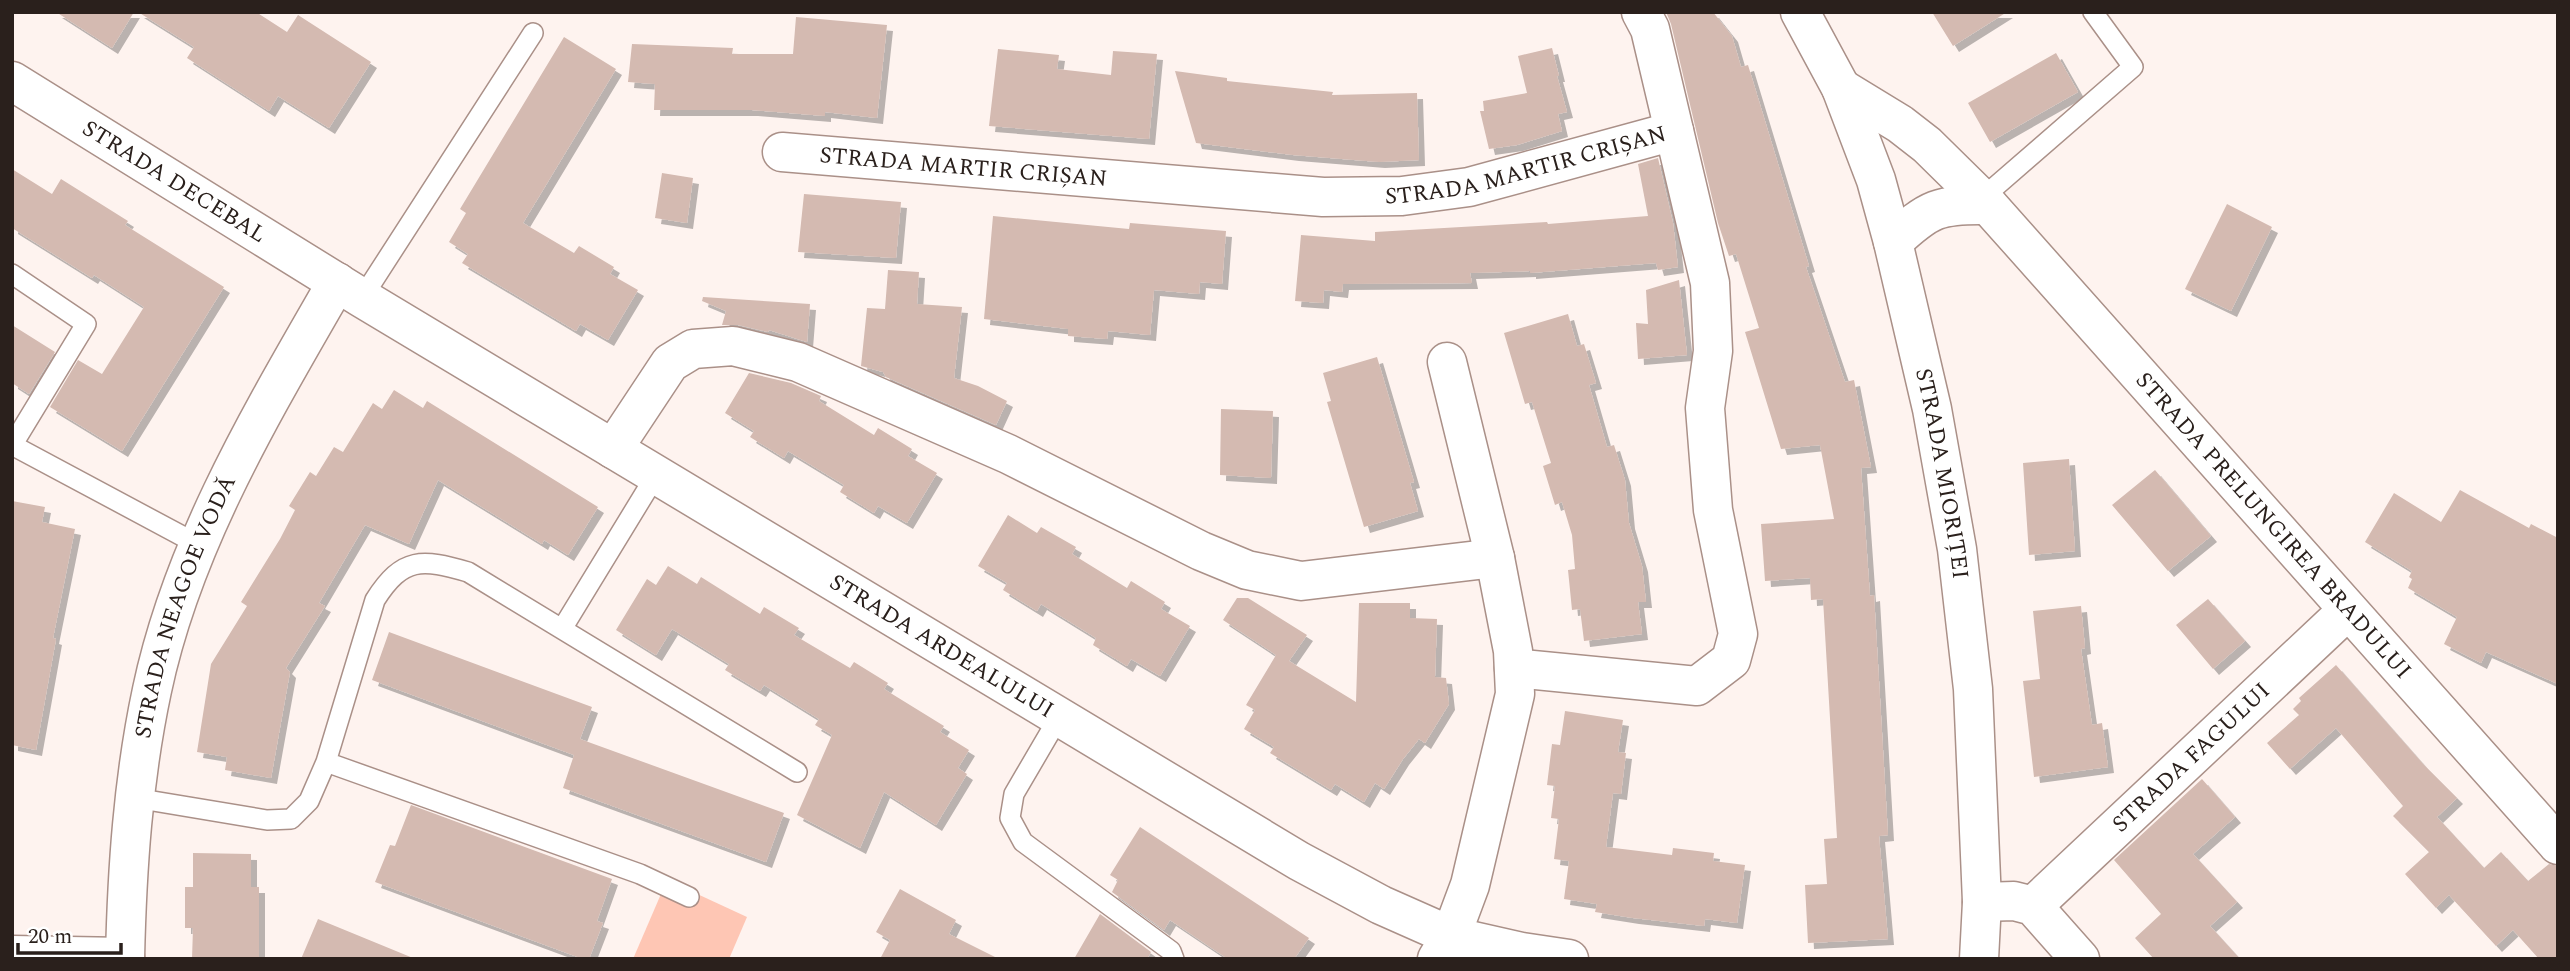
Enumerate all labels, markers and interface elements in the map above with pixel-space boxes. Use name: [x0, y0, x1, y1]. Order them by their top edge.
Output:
street label: STRADA DECEBAL: [75, 111, 273, 252]
street label: STRADA MARTIR CRIȘAN: [1385, 116, 1670, 214]
street label: STRADA MARTIR CRIȘAN: [818, 138, 1109, 196]
street label: STRADA PRELUNGIREA BRADULUI: [2127, 364, 2420, 687]
street label: STRADA MIORIȚEI: [1906, 365, 1978, 581]
street label: STRADA NEAGOE VODĂ: [126, 469, 245, 741]
street label: STRADA ARDEALULUI: [823, 565, 1061, 727]
street label: STRADA FAGULUI: [2104, 674, 2278, 841]
scale bar: [18, 912, 121, 956]
text: 20 m: [28, 921, 72, 953]

